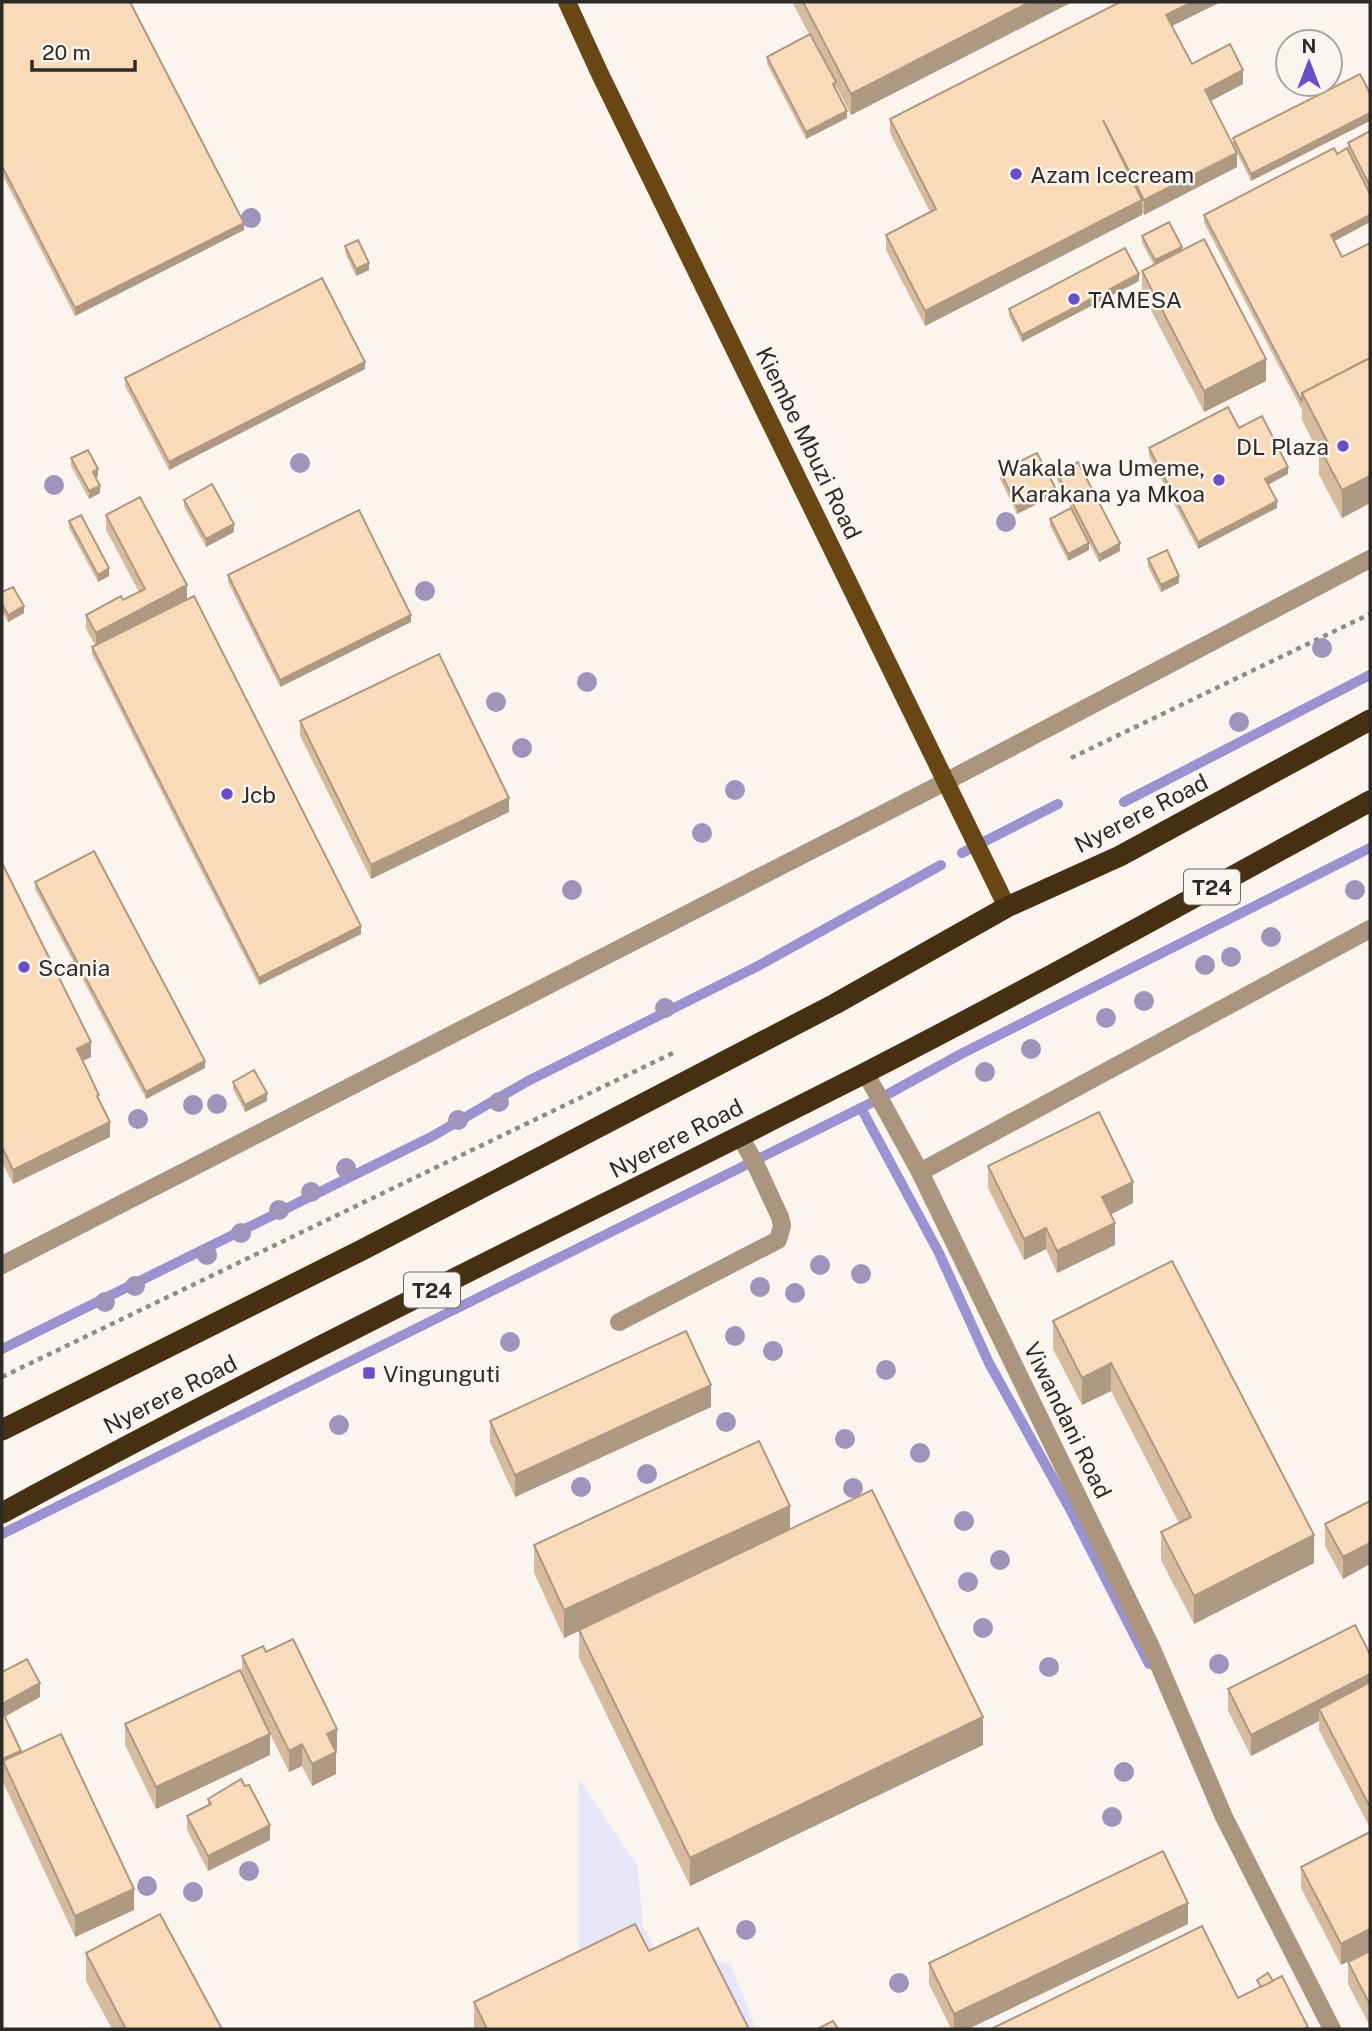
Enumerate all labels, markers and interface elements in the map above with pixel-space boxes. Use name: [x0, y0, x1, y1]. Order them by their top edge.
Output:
scale bar: [32, 28, 135, 72]
north arrow: [1274, 28, 1344, 98]
text: N: [1302, 35, 1316, 57]
text: 20 m: [42, 40, 91, 65]
place label: Azam Icecream: [1030, 161, 1194, 188]
marker: Azam Icecream: [1008, 166, 1024, 182]
place label: TAMESA: [1088, 286, 1182, 313]
marker: TAMESA: [1066, 291, 1082, 307]
street label: Kiembe Mbuzi Road: [751, 342, 867, 544]
place label: DL Plaza: [1236, 433, 1329, 460]
marker: DL Plaza: [1335, 438, 1351, 454]
place label: Wakala wa Umeme, Karakana ya Mkoa: [998, 454, 1205, 507]
marker: Wakala wa Umeme, Karakana ya Mkoa: [1211, 472, 1227, 488]
street label: Nyerere Road: [1070, 768, 1212, 858]
place label: Jcb: [241, 781, 276, 808]
marker: Jcb: [219, 786, 235, 802]
road number: T24: [1184, 870, 1240, 904]
place label: Scania: [38, 954, 110, 981]
marker: Scania: [16, 959, 32, 975]
street label: Nyerere Road: [605, 1093, 747, 1183]
road number: T24: [404, 1272, 460, 1308]
street label: Viwandani Road: [1019, 1338, 1117, 1502]
street label: Nyerere Road: [99, 1349, 241, 1439]
place label: Vingunguti: [383, 1360, 500, 1387]
marker: Vingunguti: [361, 1365, 377, 1381]

